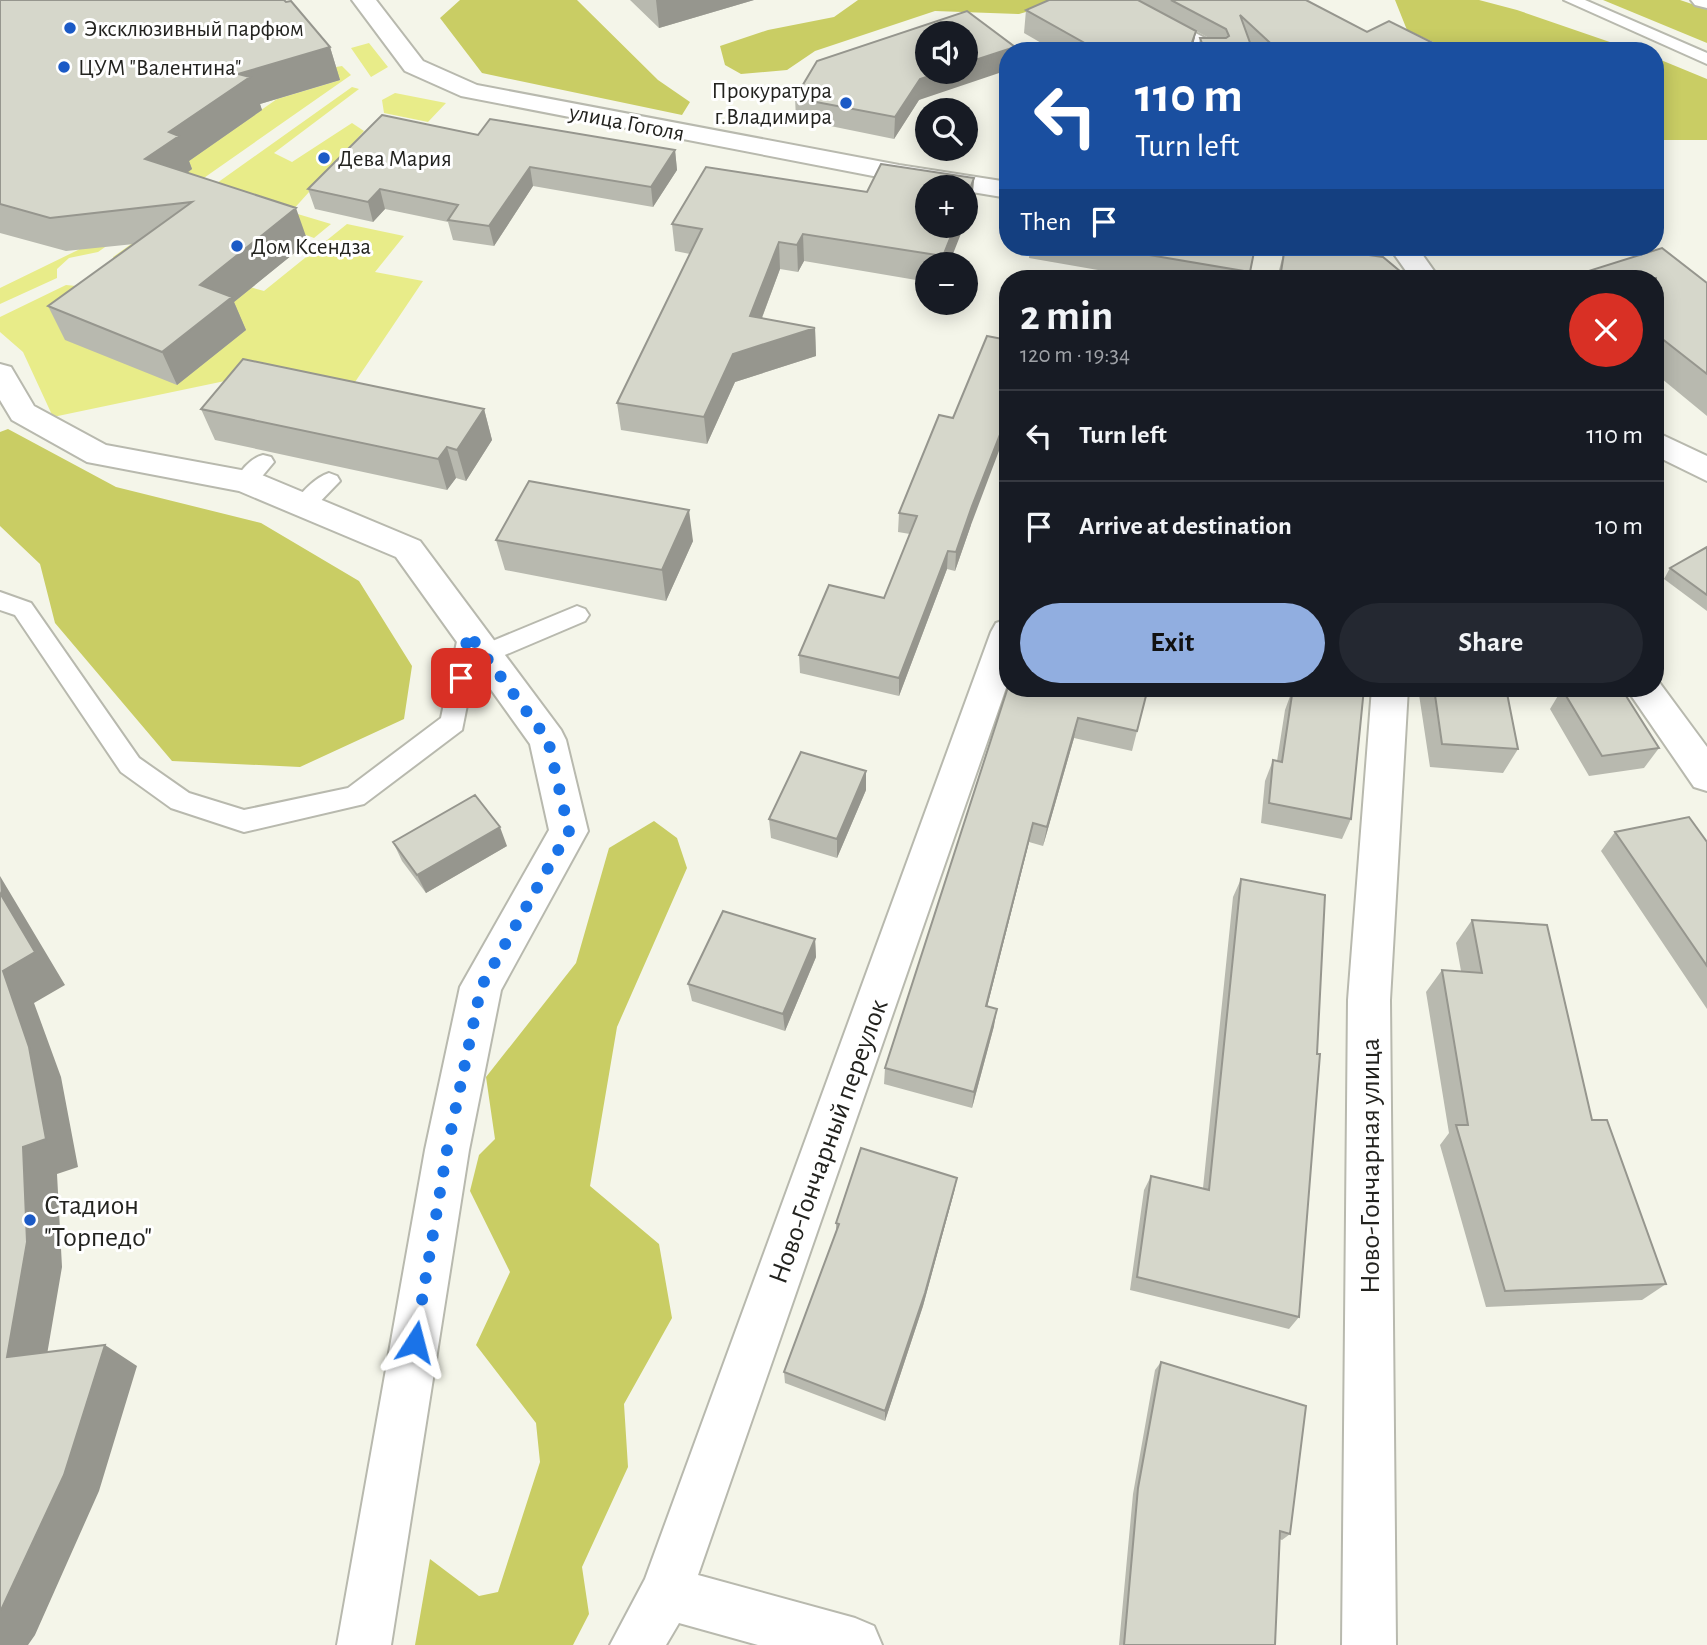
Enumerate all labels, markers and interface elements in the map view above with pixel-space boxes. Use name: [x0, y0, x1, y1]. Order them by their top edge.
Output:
place label: Эксклюзивный парфюм: [84, 18, 304, 41]
marker: Эксклюзивный парфюм: [62, 20, 78, 36]
map controls: [915, 21, 978, 315]
button: sound: [915, 21, 978, 84]
place label: ЦУМ "Валентина": [78, 57, 242, 80]
marker: ЦУМ "Валентина": [56, 59, 72, 75]
icon: left: [1020, 70, 1111, 161]
text: 110 m: [1135, 72, 1243, 121]
place label: Прокуратура г.Владимира: [712, 80, 832, 129]
marker: Прокуратура г.Владимира: [838, 95, 854, 111]
button: search: [915, 98, 978, 161]
street label: улица Гоголя: [566, 101, 686, 146]
text: Turn left: [1135, 130, 1239, 162]
place label: Дева Мария: [338, 148, 452, 171]
marker: Дева Мария: [316, 150, 332, 166]
button: +: [915, 175, 978, 238]
icon: arrive: [1085, 203, 1123, 241]
text: Then: [1020, 209, 1071, 235]
place label: Дом Ксендза: [251, 236, 371, 259]
marker: Дом Ксендза: [229, 238, 245, 254]
button: −: [915, 252, 978, 315]
button: close: [1569, 293, 1643, 367]
text: 2 min: [1020, 295, 1113, 337]
text: 120 m · 19:34: [1020, 344, 1130, 367]
icon: left: [1020, 417, 1058, 455]
text: Turn left: [1079, 422, 1167, 448]
text: 110 m: [1586, 422, 1643, 448]
icon: arrive: [1020, 508, 1058, 546]
text: Arrive at destination: [1079, 513, 1292, 539]
text: 10 m: [1595, 513, 1643, 539]
button: Exit: [1020, 603, 1325, 683]
button: Share: [1339, 603, 1643, 683]
pin: [431, 648, 491, 708]
icon: arrive: [442, 659, 480, 697]
street label: Ново-Гончарный переулок: [764, 996, 893, 1288]
street label: Ново-Гончарная улица: [1357, 1038, 1385, 1294]
place label: Стадион "Торпедо": [44, 1192, 152, 1252]
marker: Стадион "Торпедо": [22, 1212, 38, 1228]
position arrow: [378, 1305, 452, 1379]

